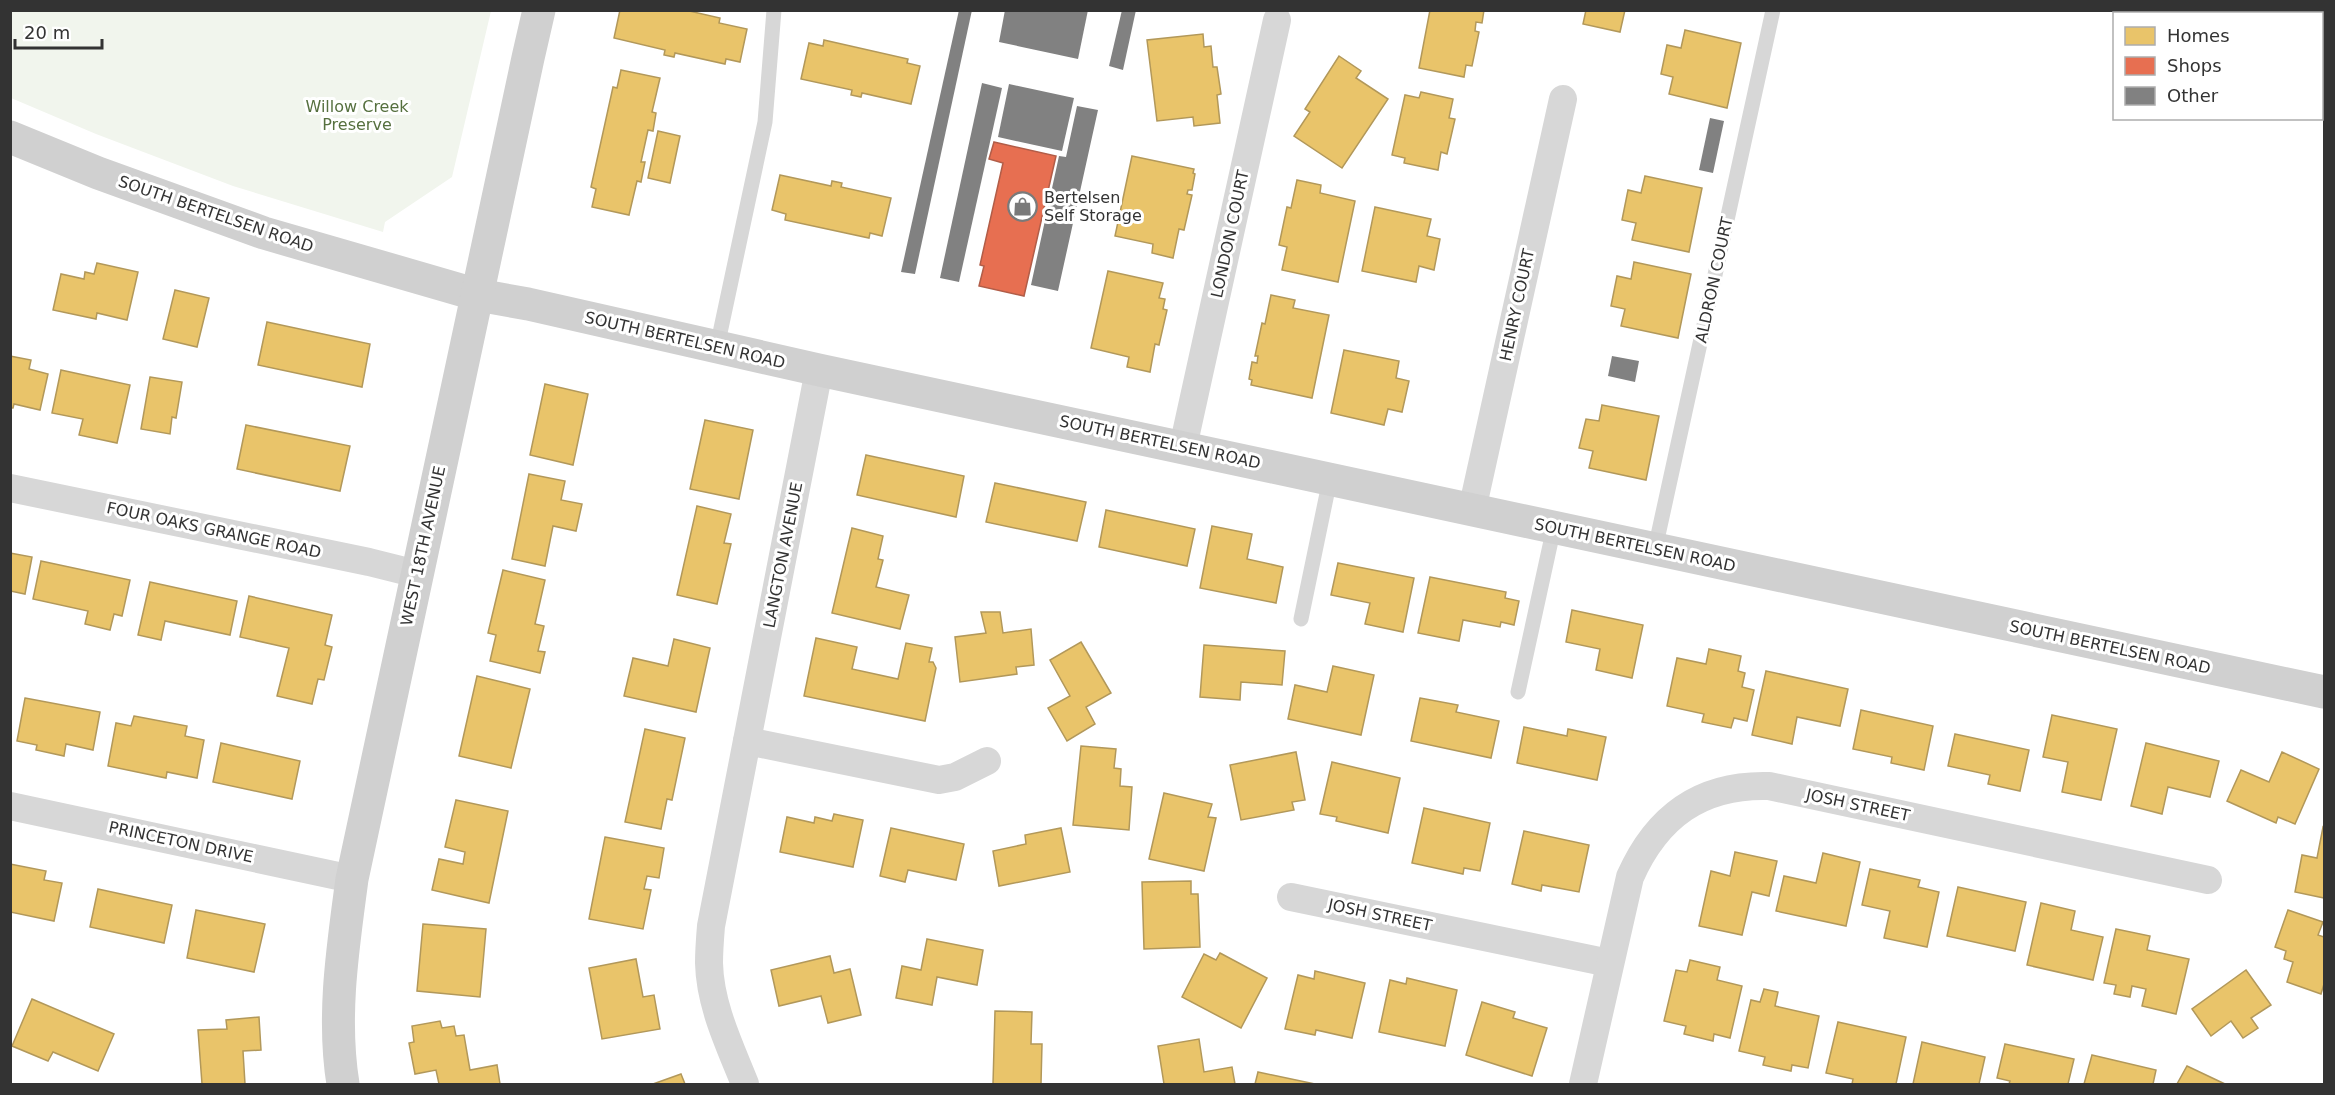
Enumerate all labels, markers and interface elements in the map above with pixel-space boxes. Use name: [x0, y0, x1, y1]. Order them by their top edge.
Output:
scale bar: [15, 12, 102, 50]
legend: [2113, 12, 2323, 120]
text: 20 m: [24, 22, 70, 43]
text: Homes: [2167, 25, 2230, 46]
text: Shops: [2167, 55, 2222, 76]
text: Other: [2167, 85, 2219, 106]
park label: Willow Creek Preserve: [305, 97, 409, 134]
street label: LONDON COURT: [1207, 168, 1253, 300]
street label: SOUTH BERTELSEN ROAD: [116, 172, 316, 256]
place label: Bertelsen Self Storage: [1044, 188, 1142, 225]
shop icon: Bertelsen Self Storage: [1007, 190, 1039, 222]
street label: ALDRON COURT: [1691, 215, 1737, 345]
street label: HENRY COURT: [1496, 247, 1538, 363]
street label: SOUTH BERTELSEN ROAD: [583, 308, 787, 372]
street label: SOUTH BERTELSEN ROAD: [1058, 411, 1262, 473]
street label: WEST 18TH AVENUE: [397, 464, 449, 628]
street label: LANGTON AVENUE: [760, 480, 806, 630]
street label: FOUR OAKS GRANGE ROAD: [105, 498, 323, 562]
street label: SOUTH BERTELSEN ROAD: [1533, 514, 1737, 576]
street label: SOUTH BERTELSEN ROAD: [2008, 616, 2212, 678]
street label: JOSH STREET: [1803, 785, 1912, 825]
street label: PRINCETON DRIVE: [107, 817, 255, 867]
street label: JOSH STREET: [1325, 895, 1434, 935]

